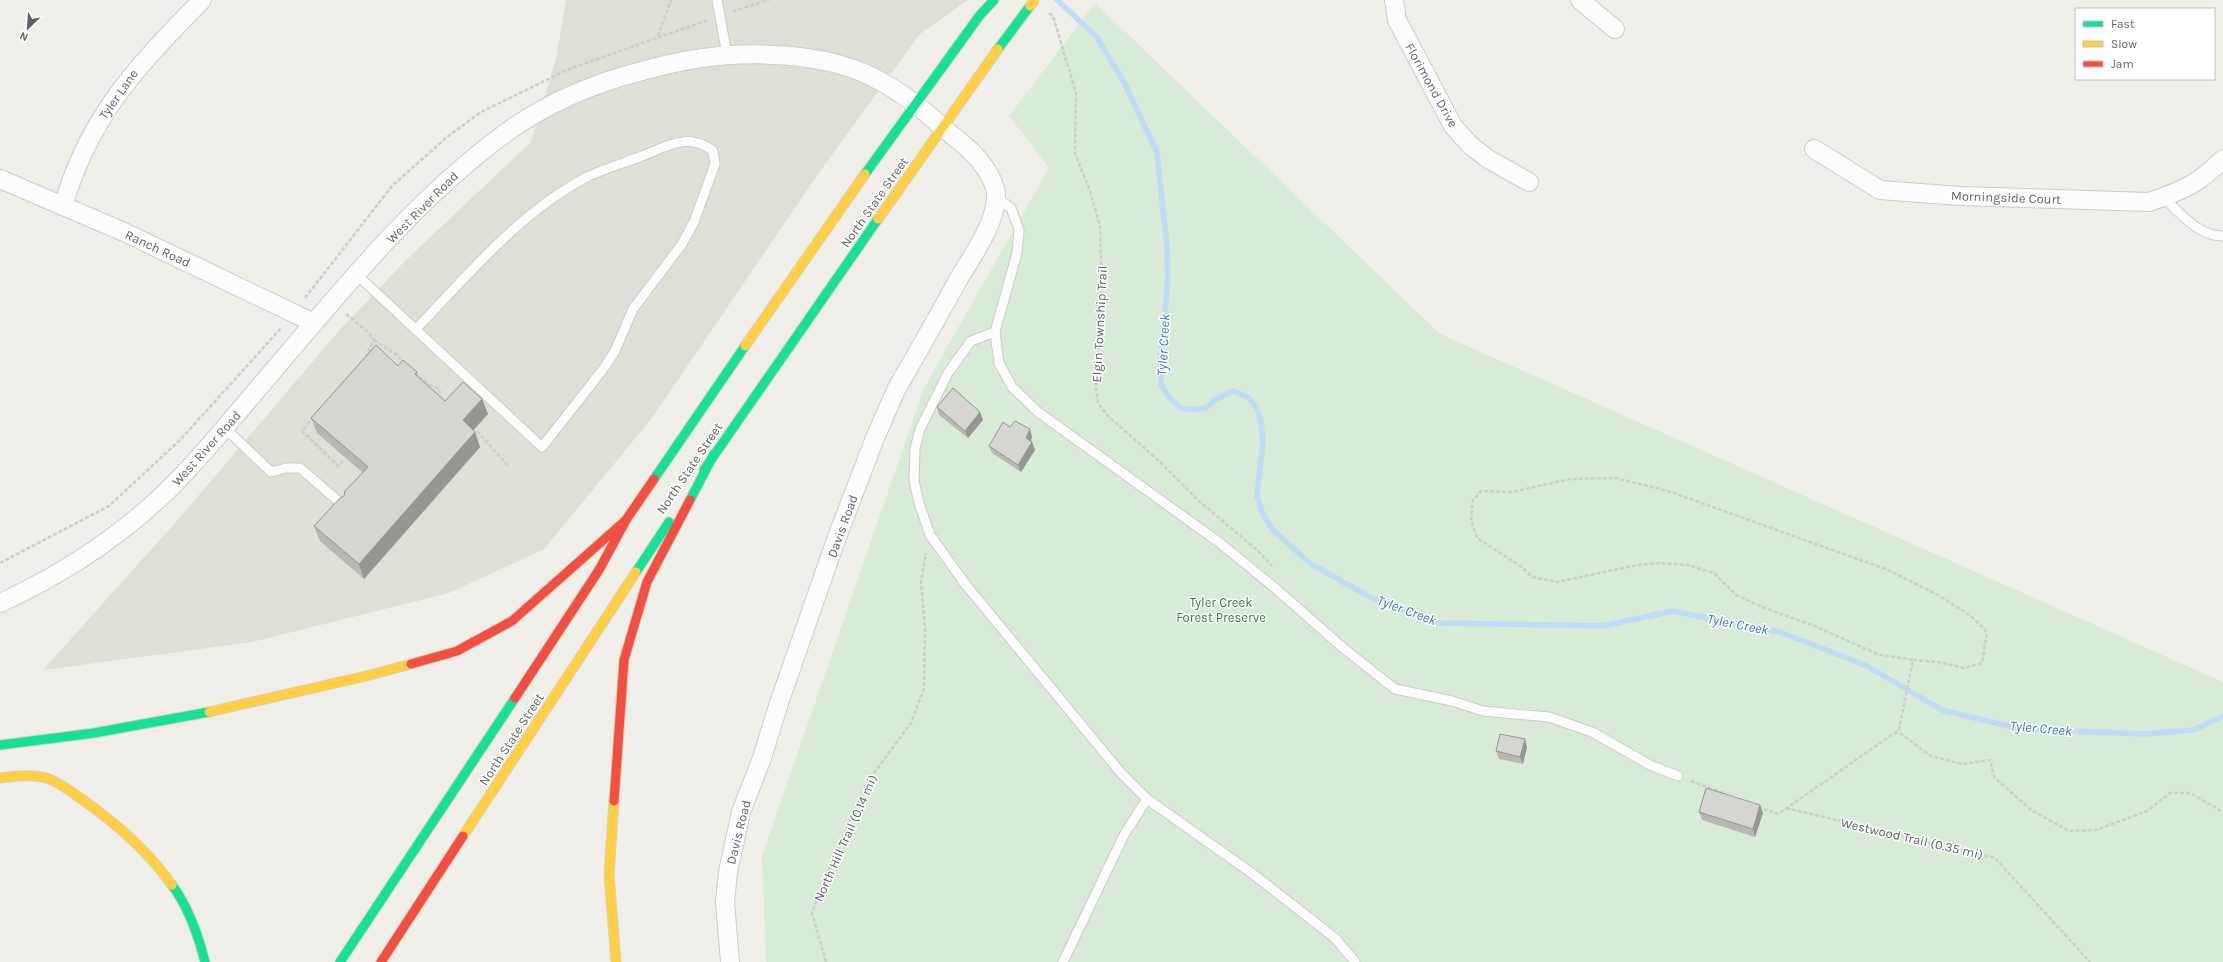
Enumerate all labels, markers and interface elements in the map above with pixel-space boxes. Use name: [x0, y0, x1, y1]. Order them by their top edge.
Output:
north arrow: [8, 8, 48, 48]
legend: [2075, 8, 2215, 80]
text: Fast: [2111, 17, 2135, 31]
text: N: [18, 29, 30, 44]
text: Slow: [2111, 37, 2137, 51]
street label: Florimond Drive: [1402, 40, 1461, 130]
text: Jam: [2111, 57, 2134, 71]
street label: Tyler Lane: [96, 66, 141, 122]
street label: North State Street: [838, 154, 911, 250]
street label: West River Road: [383, 168, 461, 246]
street label: Morningside Court: [1951, 188, 2062, 207]
street label: Ranch Road: [123, 227, 193, 270]
street label: Elgin Township Trail: [1089, 265, 1110, 383]
water label: Tyler Creek: [1153, 313, 1174, 377]
street label: West River Road: [169, 408, 244, 489]
street label: North State Street: [653, 420, 726, 517]
street label: Davis Road: [824, 493, 861, 560]
water label: Tyler Creek: [1375, 592, 1440, 629]
park label: Tyler Creek Forest Preserve: [1176, 595, 1266, 625]
water label: Tyler Creek: [1706, 610, 1771, 639]
street label: North State Street: [476, 690, 547, 788]
water label: Tyler Creek: [2009, 717, 2074, 740]
street label: North Hill Trail (0.14 mi): [811, 772, 880, 904]
street label: Davis Road: [723, 798, 754, 866]
street label: Westwood Trail (0.35 mi): [1839, 815, 1984, 862]

